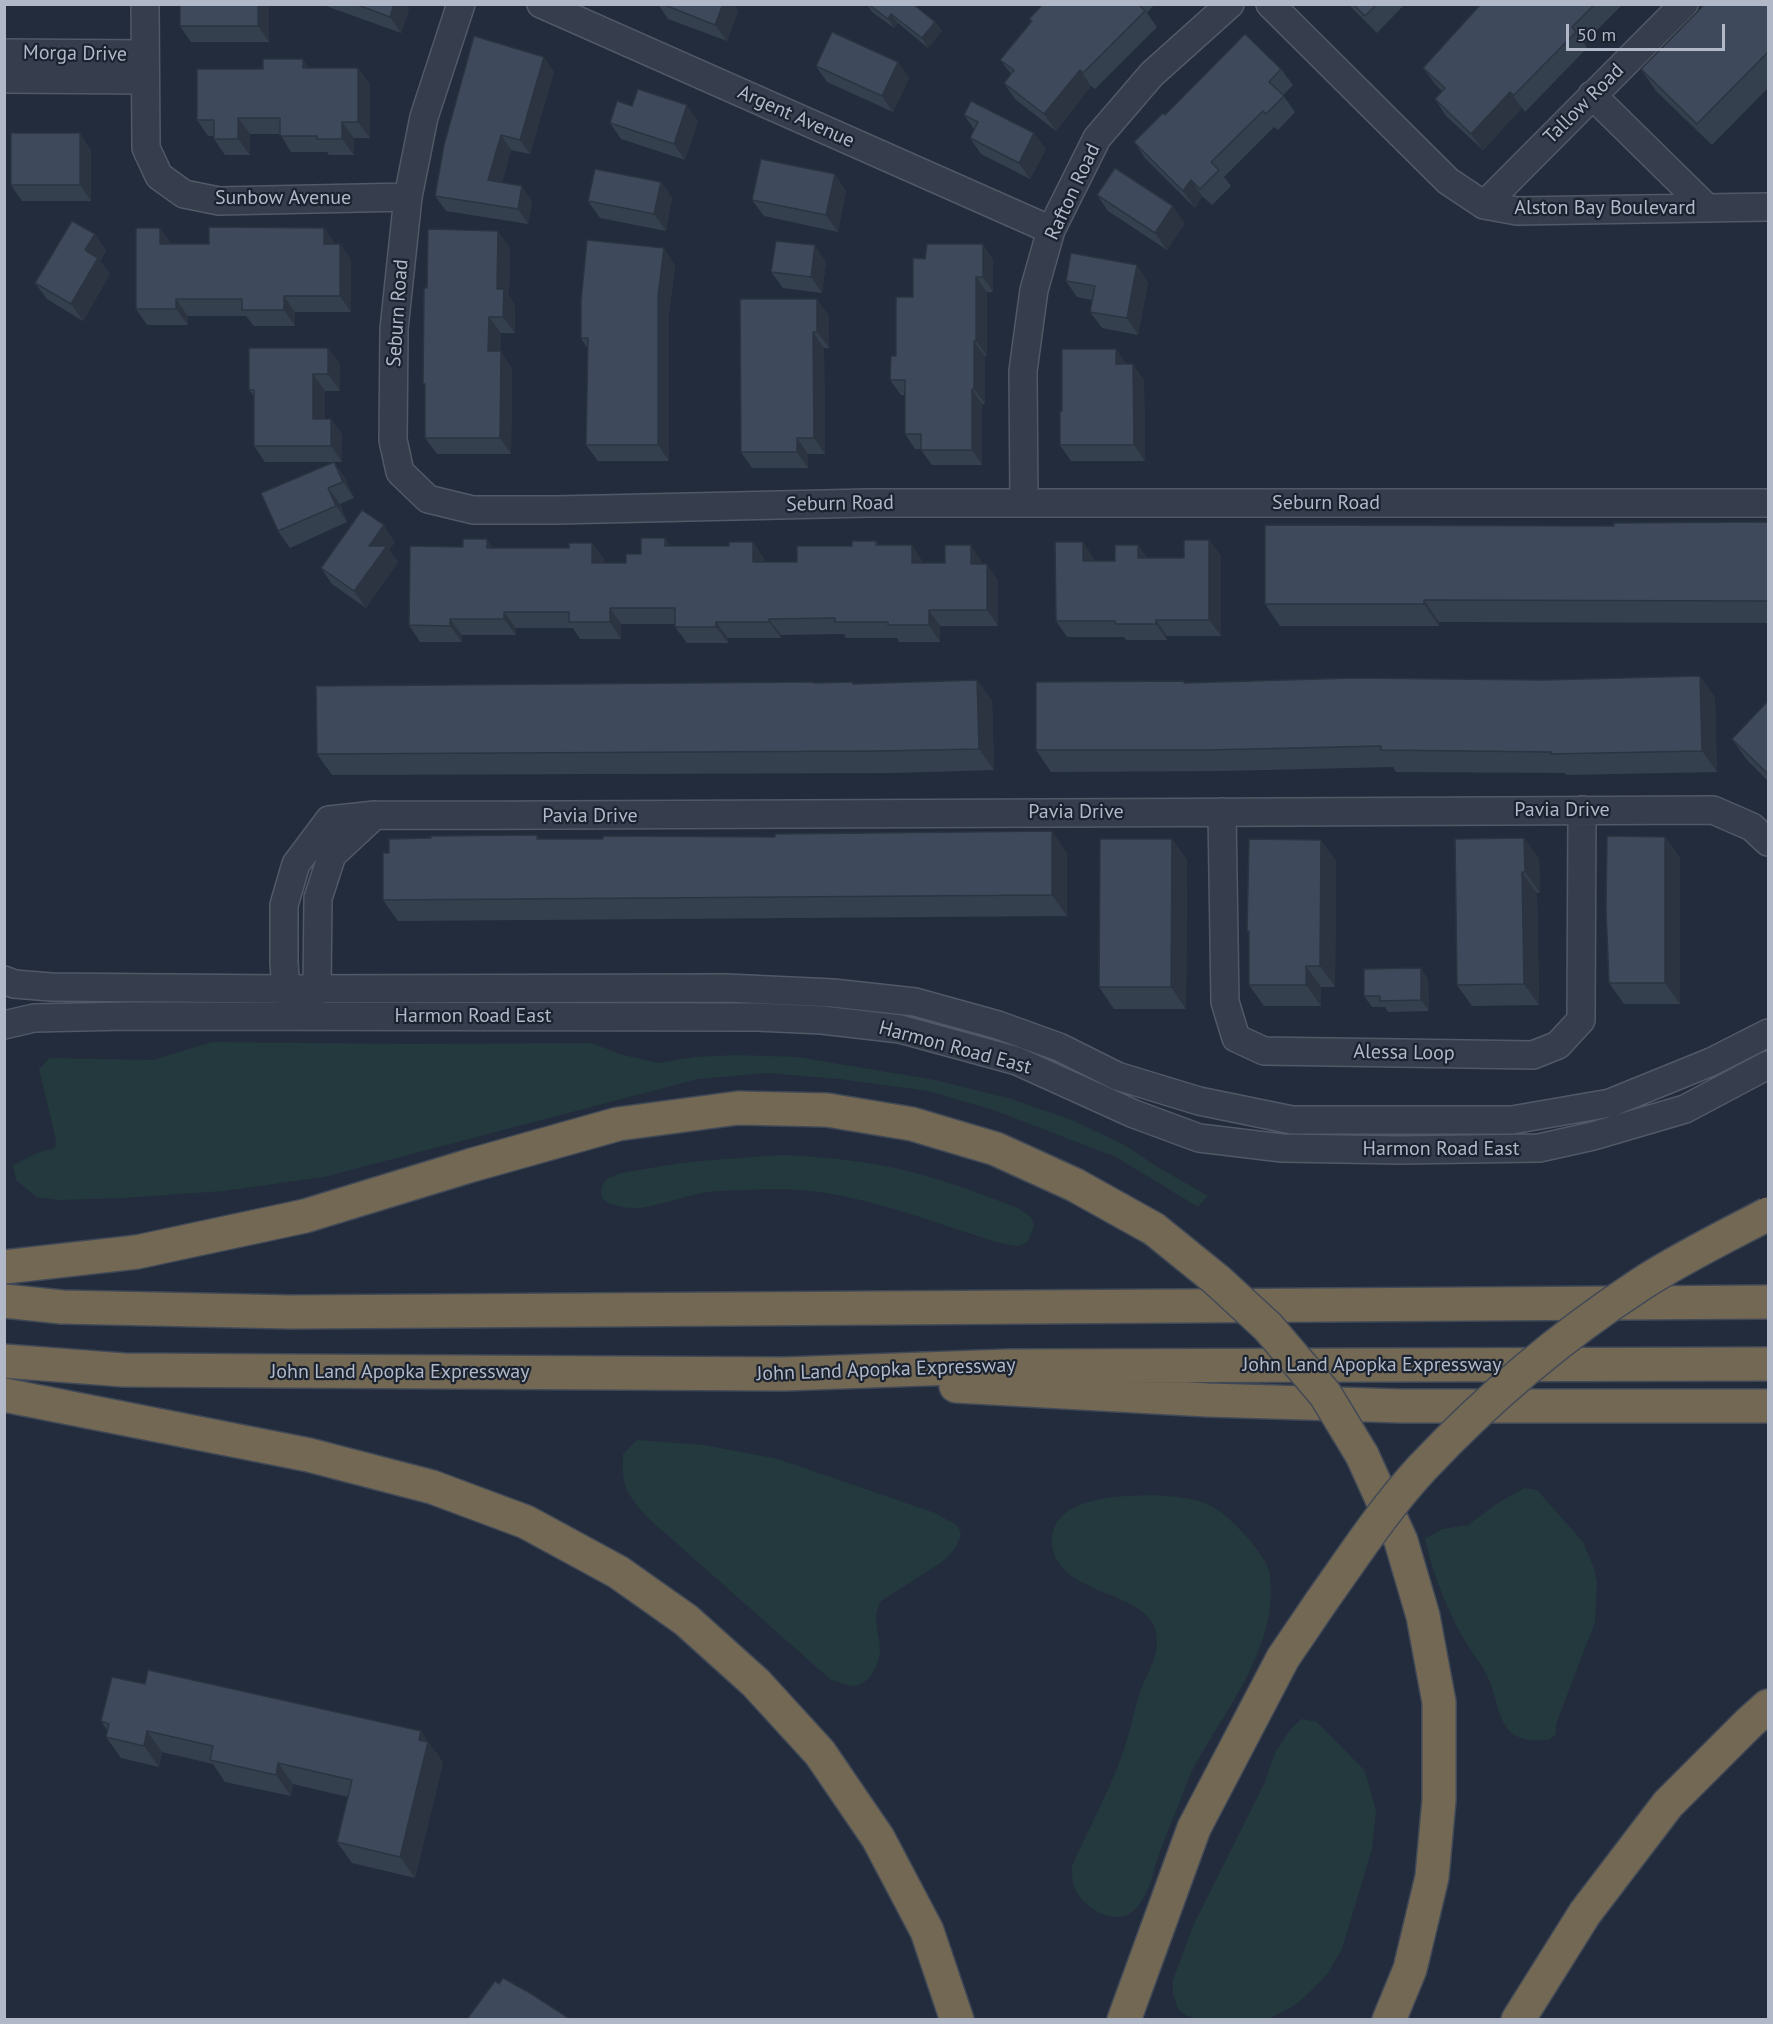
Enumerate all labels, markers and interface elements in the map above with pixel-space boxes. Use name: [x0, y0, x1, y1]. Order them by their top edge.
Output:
scale bar: [1569, 12, 1728, 50]
text: 50 m: [1577, 23, 1616, 46]
street label: Morga Drive: [23, 41, 127, 67]
street label: Tallow Road: [1539, 59, 1629, 149]
street label: Argent Avenue: [734, 81, 858, 153]
street label: Rafton Road: [1040, 140, 1106, 244]
street label: Sunbow Avenue: [215, 186, 351, 210]
street label: Alston Bay Boulevard: [1514, 196, 1696, 220]
street label: Seburn Road: [382, 258, 414, 368]
street label: Seburn Road: [786, 491, 894, 517]
street label: Seburn Road: [1272, 491, 1380, 515]
street label: Pavia Drive: [1514, 798, 1610, 822]
street label: Pavia Drive: [1028, 800, 1124, 824]
street label: Pavia Drive: [542, 804, 638, 828]
street label: Harmon Road East: [395, 1004, 551, 1028]
street label: Harmon Road East: [876, 1016, 1034, 1080]
street label: Alessa Loop: [1353, 1040, 1455, 1066]
street label: Harmon Road East: [1363, 1137, 1519, 1161]
street label: John Land Apopka Expressway: [756, 1353, 1016, 1387]
street label: John Land Apopka Expressway: [1242, 1353, 1502, 1377]
street label: John Land Apopka Expressway: [270, 1360, 530, 1384]

